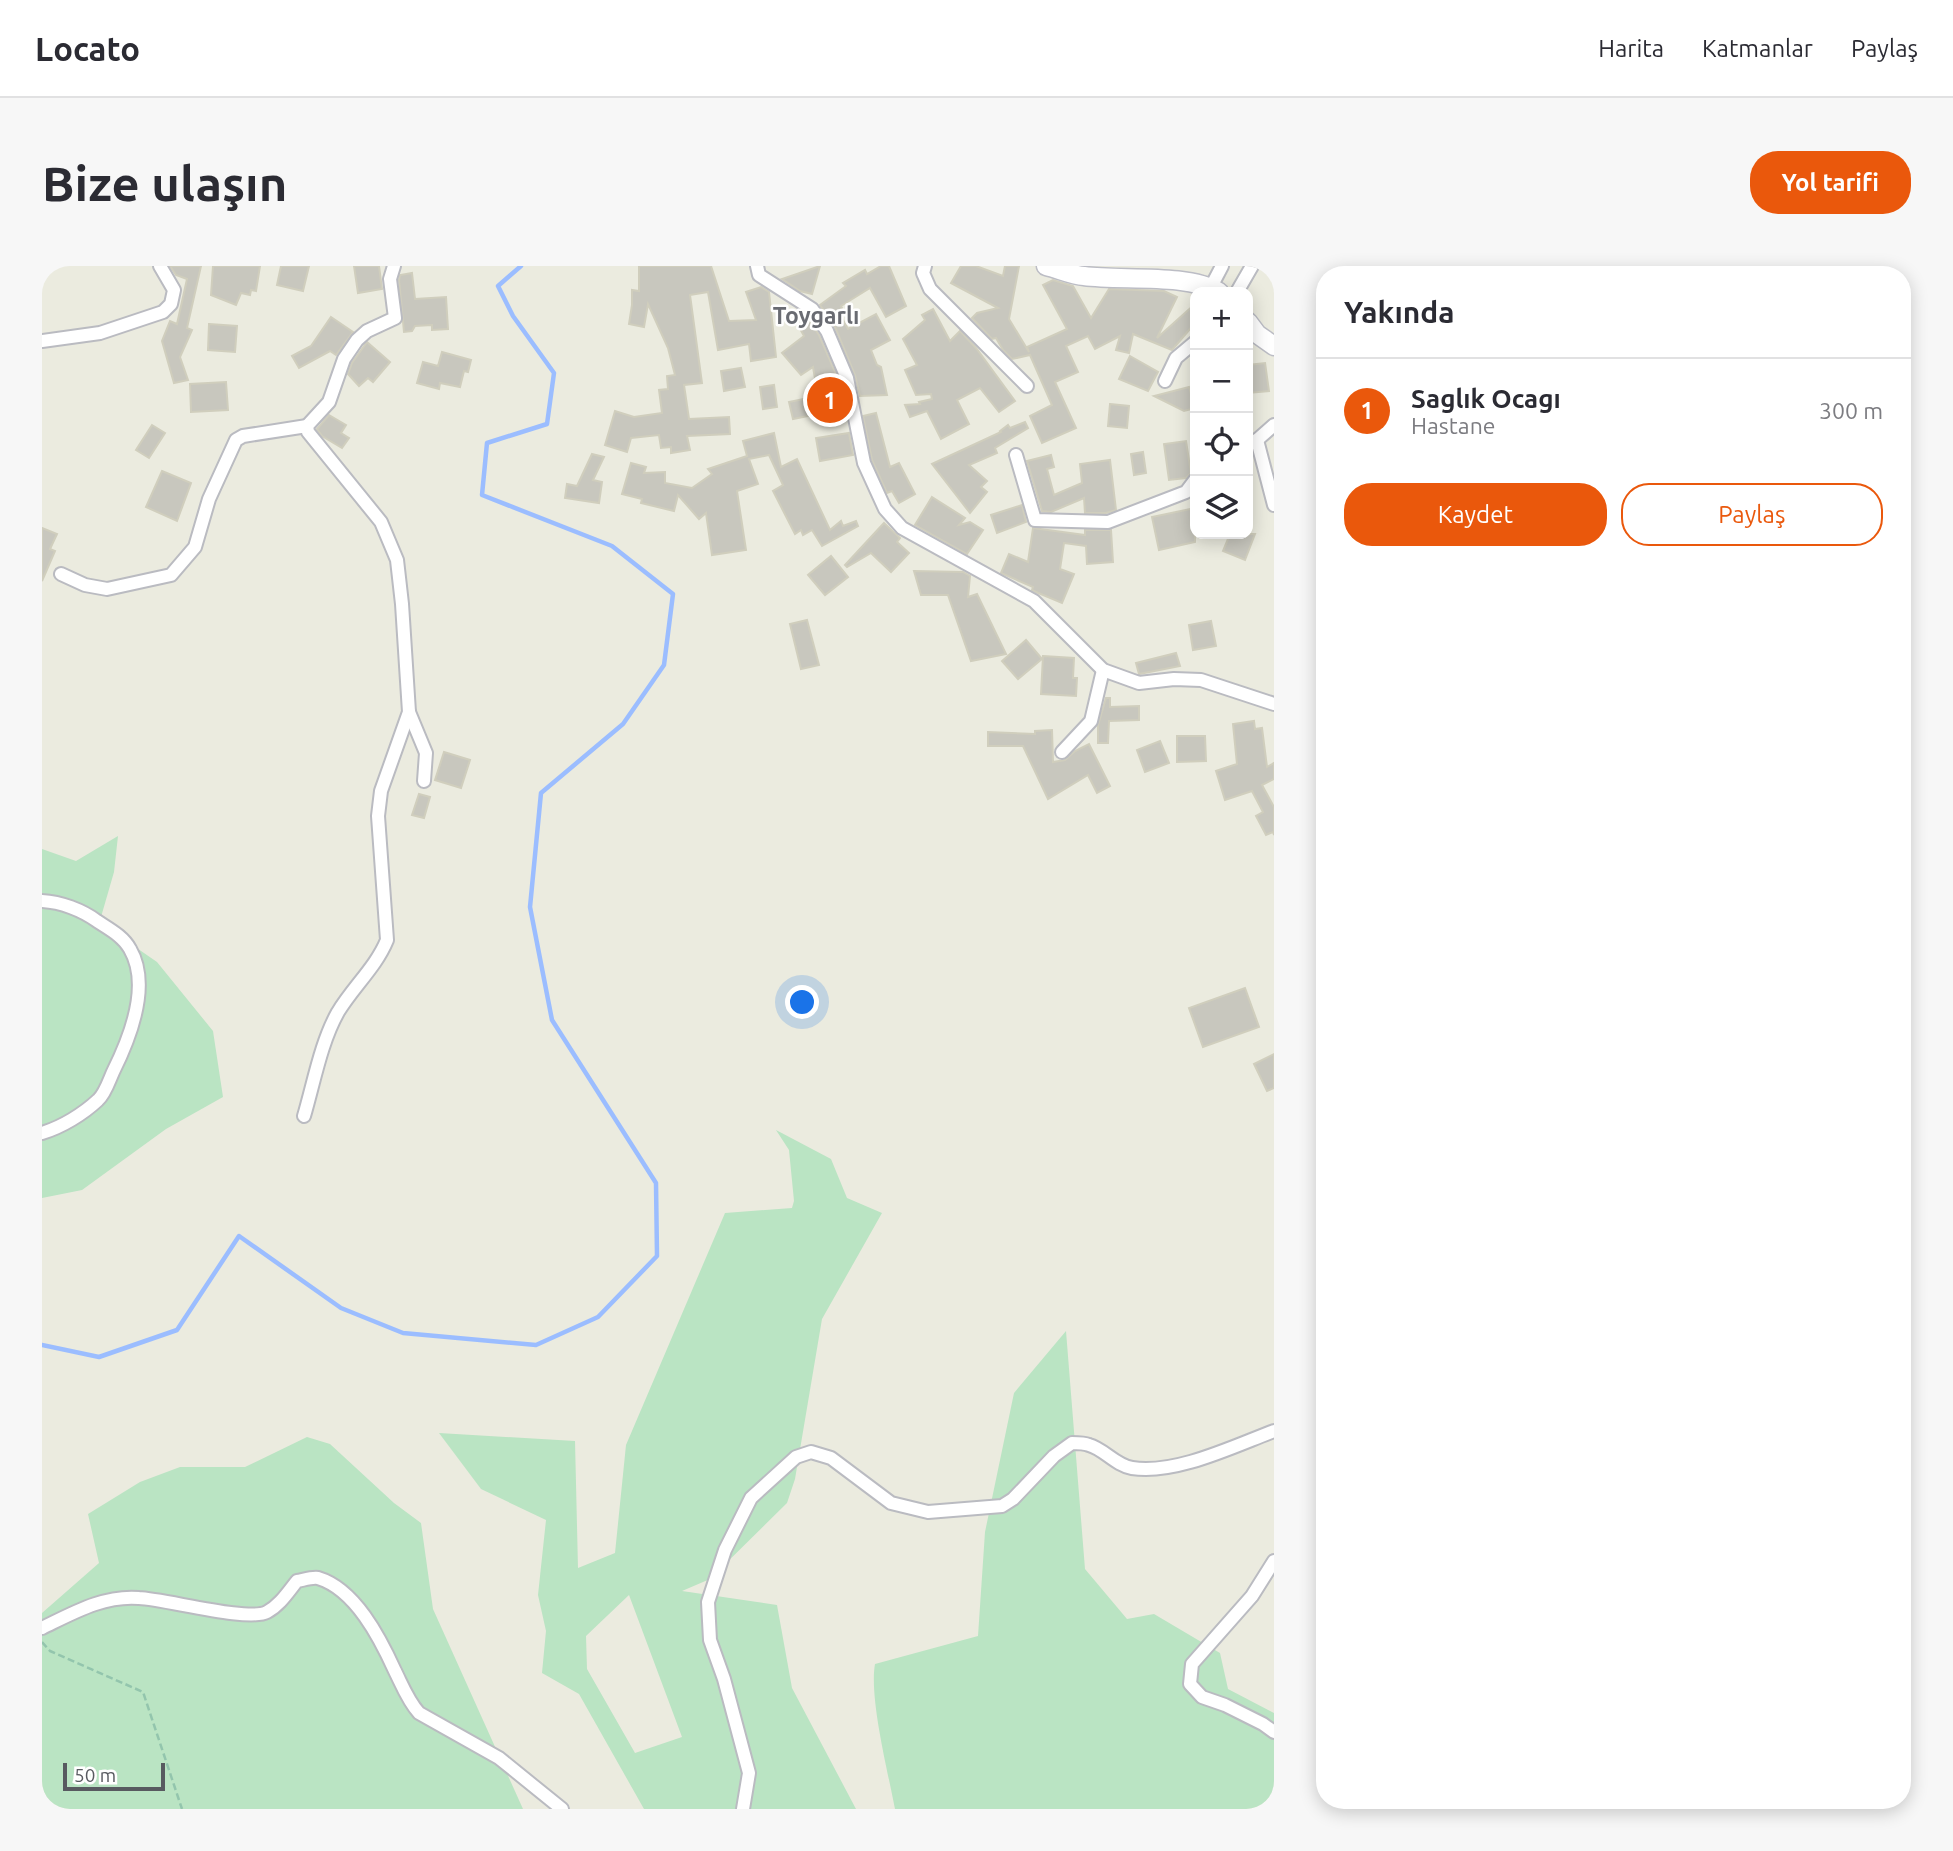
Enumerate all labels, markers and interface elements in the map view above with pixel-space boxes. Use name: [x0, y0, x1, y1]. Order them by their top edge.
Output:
text: Locato: [35, 30, 140, 67]
text: Harita: [1598, 35, 1664, 62]
text: Katmanlar: [1702, 35, 1813, 62]
text: Paylaş: [1851, 35, 1918, 62]
button: Yol tarifi: [1750, 151, 1911, 214]
text: Bize ulaşın: [42, 155, 287, 210]
map controls: [1190, 287, 1253, 539]
button: +: [1190, 287, 1253, 350]
text: Yakında: [1344, 295, 1455, 329]
district label: Toygarlı: [773, 303, 859, 328]
button: −: [1190, 350, 1253, 413]
pin: 1: [807, 374, 853, 426]
text: Saglık Ocagı: [1411, 384, 1561, 413]
text: 1: [1361, 398, 1373, 423]
text: 300 m: [1819, 398, 1883, 423]
button: locate: [1190, 413, 1253, 476]
text: Hastane: [1411, 413, 1495, 438]
button: layers: [1190, 476, 1253, 539]
button: Kaydet: [1344, 483, 1607, 546]
button: Paylaş: [1621, 483, 1883, 546]
your location: [785, 985, 819, 1019]
scale bar: [63, 1760, 164, 1792]
text: 50 m: [74, 1764, 116, 1786]

